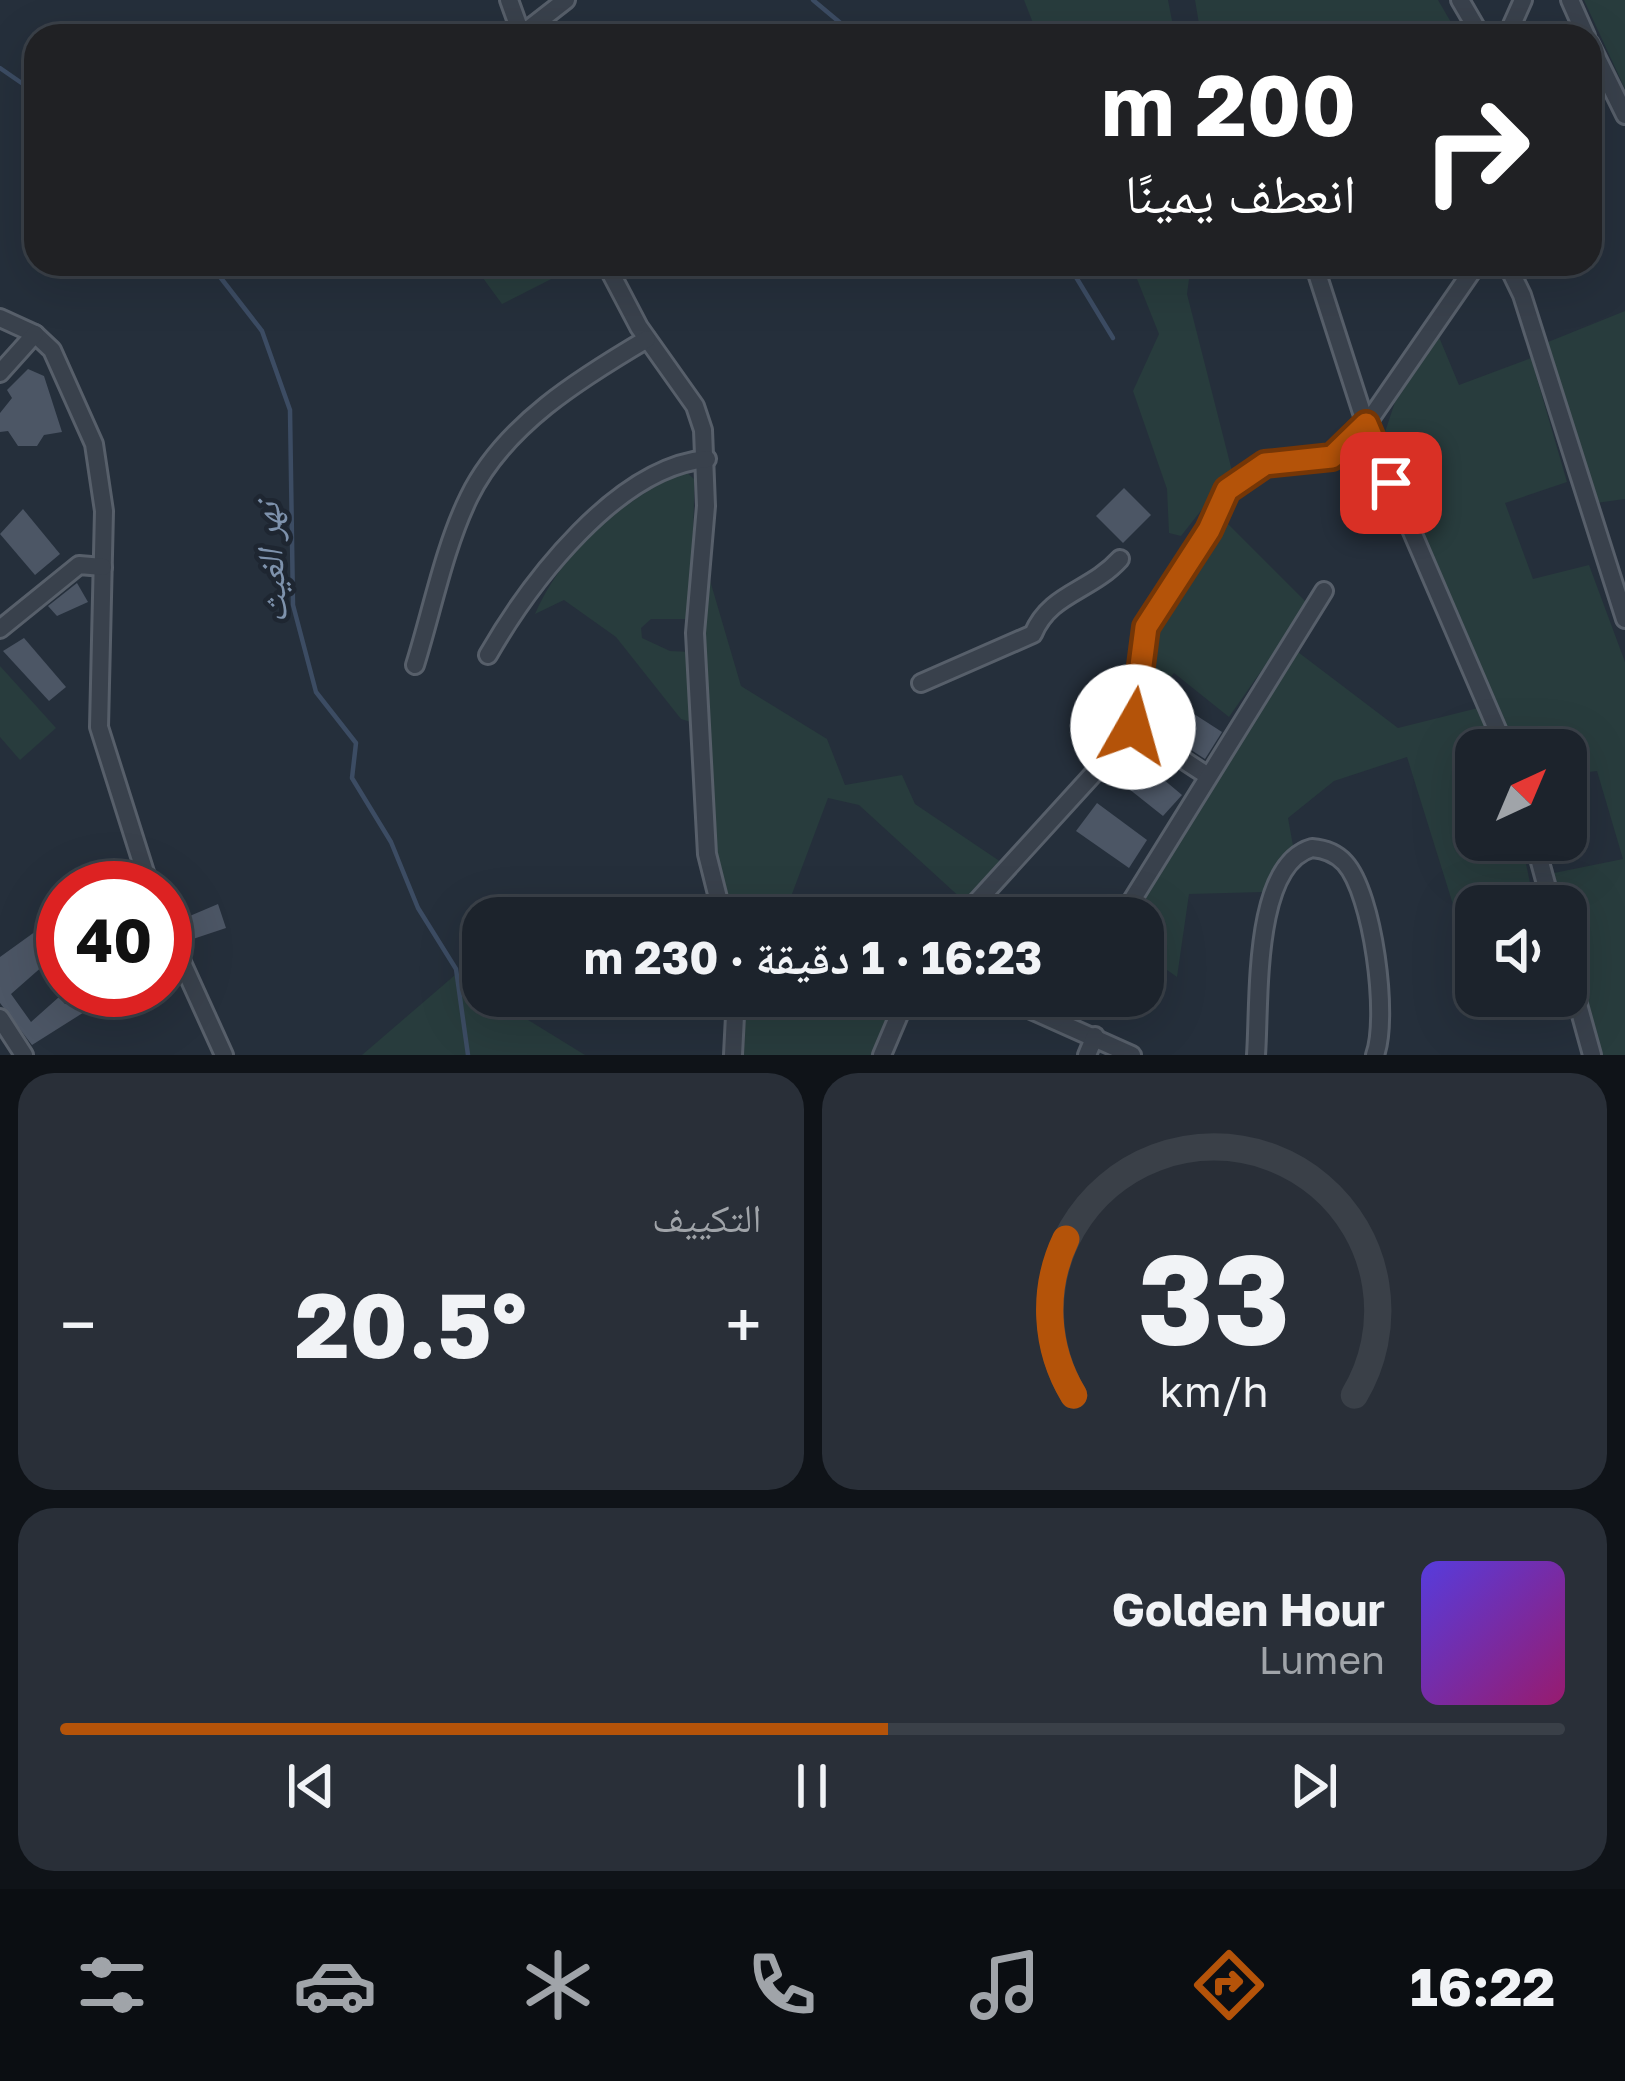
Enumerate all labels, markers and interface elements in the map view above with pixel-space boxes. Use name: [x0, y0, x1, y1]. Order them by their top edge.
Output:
text: 200 m: [1101, 54, 1356, 154]
icon: right: [1398, 72, 1554, 228]
text: انعطف يمينًا: [1125, 160, 1356, 225]
pin: [1340, 432, 1442, 534]
icon: arrive: [1358, 450, 1424, 516]
water label: نهر الغيث: [243, 496, 295, 625]
position arrow: [1070, 664, 1196, 790]
north arrow: [1455, 729, 1587, 861]
map controls: [1455, 729, 1587, 1017]
speed limit sign: 40: [36, 861, 192, 1017]
button: sound: [1455, 885, 1587, 1017]
text: 16:23 · 1 دقيقة · 230 m: [584, 930, 1042, 984]
text: التكييف: [652, 1194, 762, 1241]
text: 33: [1138, 1222, 1290, 1371]
text: 20.5°: [295, 1270, 527, 1378]
text: −: [60, 1284, 96, 1364]
text: +: [725, 1284, 761, 1364]
text: km/h: [1160, 1364, 1269, 1415]
text: Golden Hour: [1112, 1582, 1385, 1636]
text: Lumen: [1259, 1636, 1385, 1683]
icon: previous: [278, 1753, 344, 1819]
icon: pause: [779, 1753, 845, 1819]
icon: next: [1281, 1753, 1347, 1819]
icon: filters: [70, 1943, 154, 2027]
icon: car: [293, 1943, 377, 2027]
icon: climate: [516, 1943, 600, 2027]
icon: phone: [740, 1943, 824, 2027]
icon: music: [963, 1943, 1047, 2027]
icon: directions: [1187, 1943, 1271, 2027]
text: 16:22: [1410, 1953, 1555, 2018]

